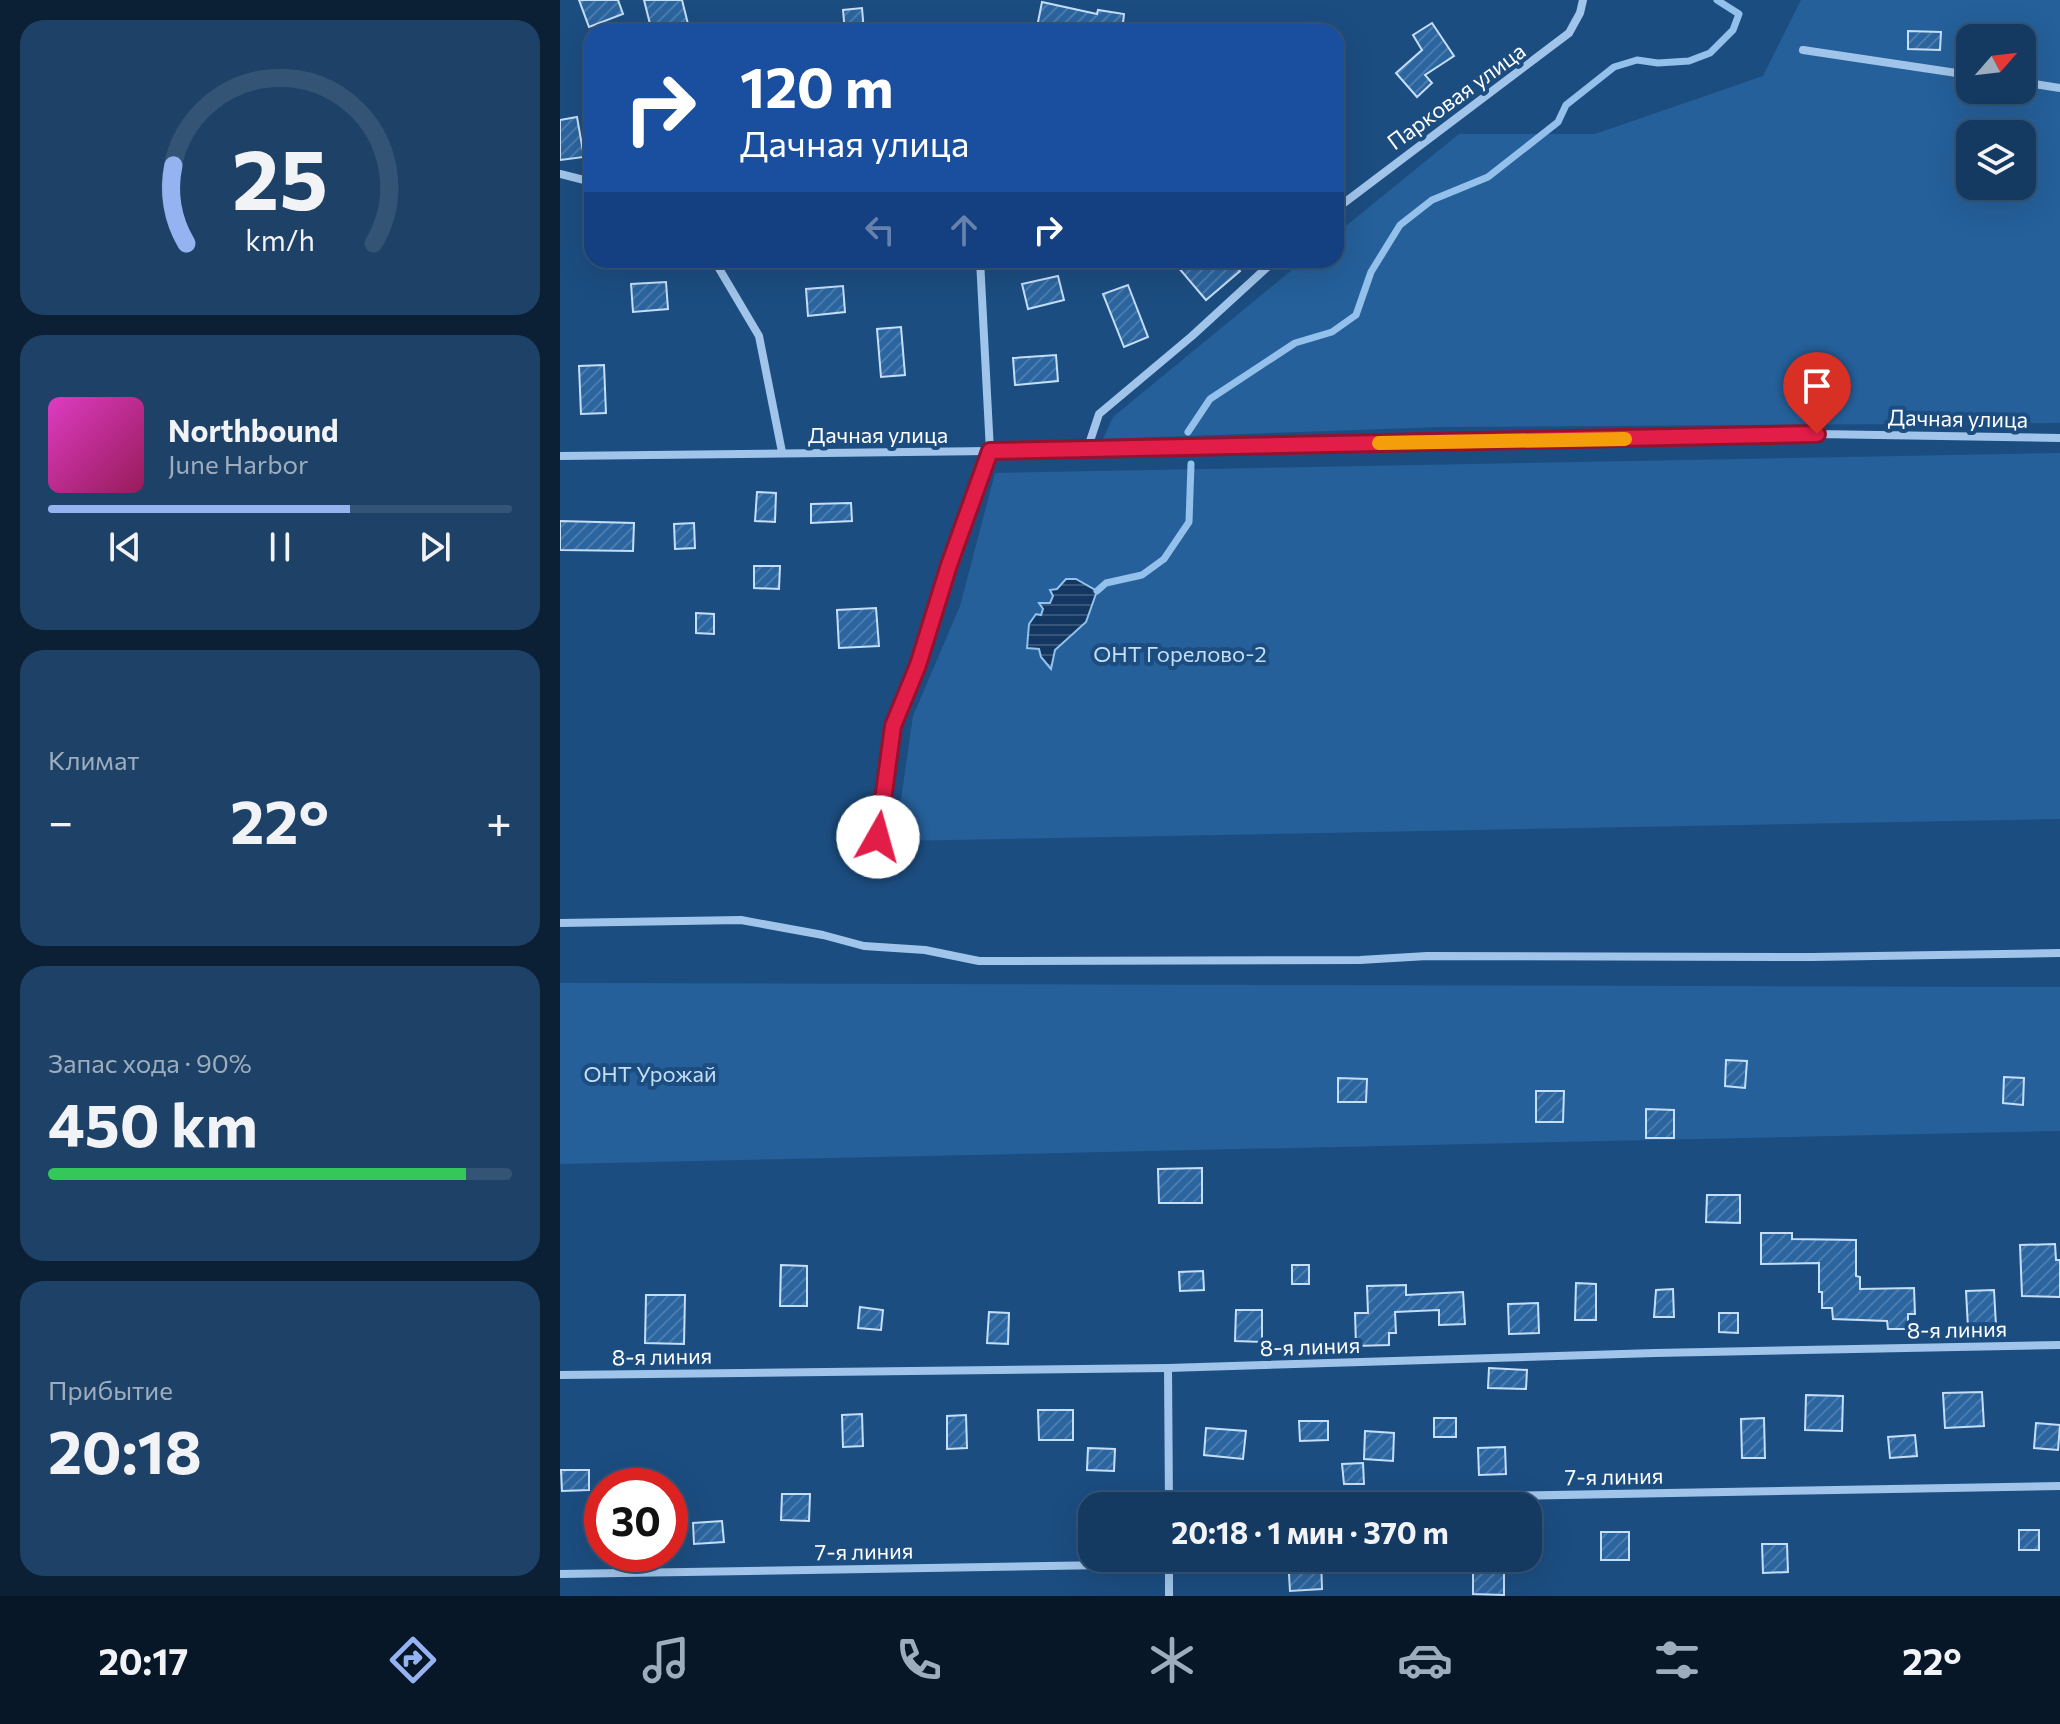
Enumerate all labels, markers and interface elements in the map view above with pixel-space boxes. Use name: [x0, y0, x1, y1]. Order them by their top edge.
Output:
north arrow: [1956, 24, 2036, 104]
map controls: [1956, 24, 2036, 200]
street label: Парковая улица: [1382, 37, 1530, 155]
text: 120 m: [740, 51, 894, 120]
icon: right: [608, 56, 712, 160]
text: Дачная улица: [740, 120, 969, 164]
button: layers: [1956, 120, 2036, 200]
text: 25: [232, 124, 328, 226]
icon: left: [858, 208, 902, 252]
icon: ahead: [942, 208, 986, 252]
icon: right: [1026, 208, 1070, 252]
text: km/h: [245, 222, 315, 257]
pin: [1783, 352, 1851, 434]
icon: arrive: [1795, 364, 1839, 408]
street label: Дачная улица: [1888, 403, 2028, 433]
text: Northbound: [168, 411, 339, 448]
street label: Дачная улица: [808, 421, 948, 448]
text: June Harbor: [168, 448, 308, 479]
icon: previous: [103, 525, 147, 569]
icon: pause: [258, 525, 302, 569]
icon: next: [413, 525, 457, 569]
park label: ОНТ Горелово-2: [1093, 640, 1267, 667]
text: Климат: [48, 744, 140, 775]
text: 22°: [230, 783, 329, 856]
text: −: [48, 793, 73, 847]
text: +: [486, 793, 512, 847]
position arrow: [836, 795, 920, 879]
text: Запас хода · 90%: [48, 1047, 252, 1078]
park label: ОНТ Урожай: [583, 1060, 717, 1087]
text: 450 km: [48, 1086, 258, 1159]
street label: 8-я линия: [1907, 1315, 2007, 1343]
street label: 8-я линия: [1259, 1331, 1361, 1361]
street label: 8-я линия: [612, 1342, 712, 1370]
text: Прибытие: [48, 1374, 173, 1405]
text: 20:18: [48, 1413, 202, 1486]
street label: 7-я линия: [1564, 1462, 1664, 1490]
speed limit sign: 30: [584, 1468, 688, 1572]
text: 20:18 · 1 мин · 370 m: [1171, 1513, 1449, 1550]
street label: 7-я линия: [814, 1537, 914, 1565]
icon: directions: [385, 1632, 441, 1688]
icon: music: [638, 1632, 694, 1688]
icon: phone: [891, 1632, 947, 1688]
icon: climate: [1144, 1632, 1200, 1688]
icon: car: [1397, 1632, 1453, 1688]
icon: filters: [1649, 1632, 1705, 1688]
text: 20:17: [98, 1638, 188, 1682]
text: 22°: [1902, 1638, 1962, 1682]

